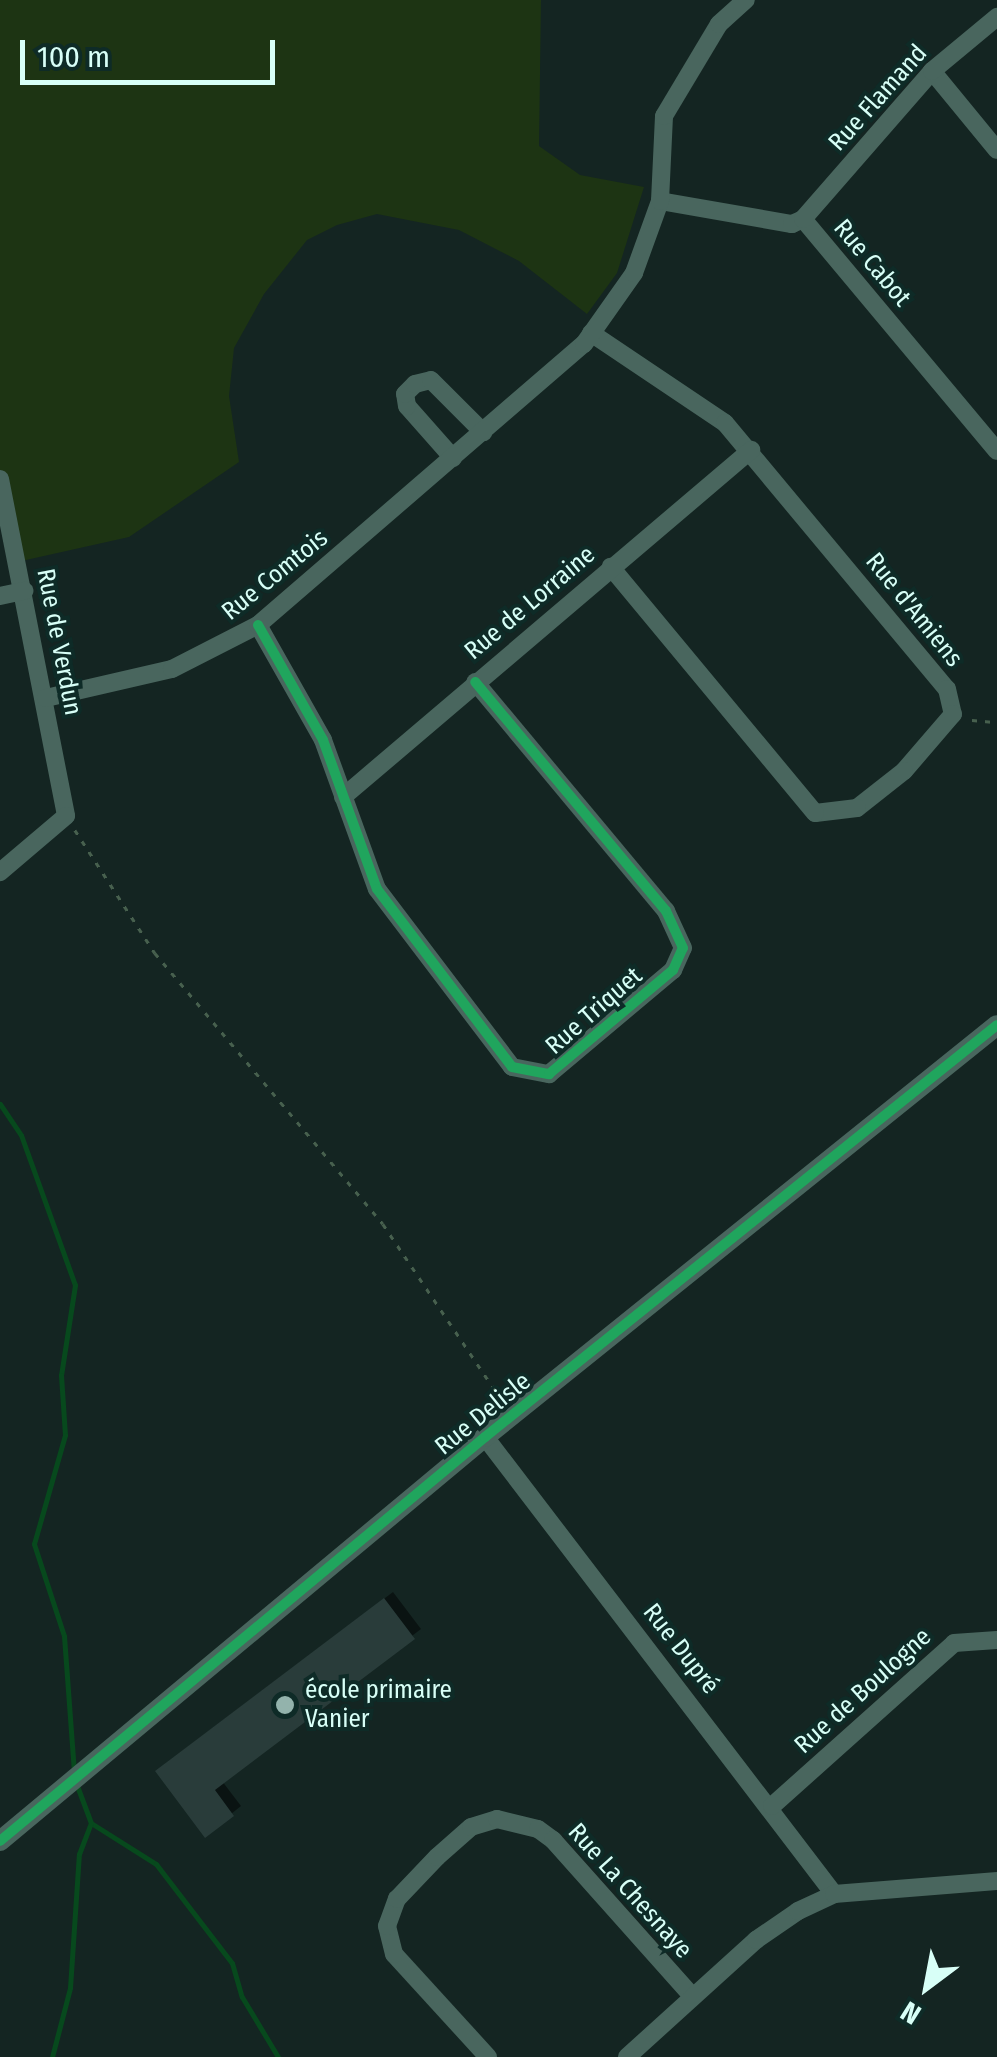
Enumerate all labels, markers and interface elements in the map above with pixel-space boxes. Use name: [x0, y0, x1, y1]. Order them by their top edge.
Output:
scale bar: [25, 20, 280, 82]
text: 100 m: [37, 39, 110, 75]
street label: Rue Flamand: [823, 39, 933, 157]
street label: Rue Cabot: [827, 213, 917, 313]
street label: Rue Comtois: [216, 523, 334, 627]
street label: Rue de Lorraine: [459, 540, 601, 666]
street label: Rue d'Amiens: [859, 547, 969, 673]
street label: Rue de Verdun: [30, 566, 88, 718]
street label: Rue Triquet: [540, 961, 648, 1061]
street label: Rue Delisle: [429, 1366, 537, 1462]
street label: Rue Dupré: [636, 1598, 726, 1700]
street label: Rue de Boulogne: [789, 1622, 937, 1760]
place label: école primaire Vanier: [305, 1676, 452, 1735]
marker: école primaire Vanier: [274, 1694, 296, 1716]
street label: Rue La Chesnaye: [562, 1817, 698, 1965]
north arrow: [877, 1937, 977, 2037]
text: N: [895, 1994, 927, 2031]

